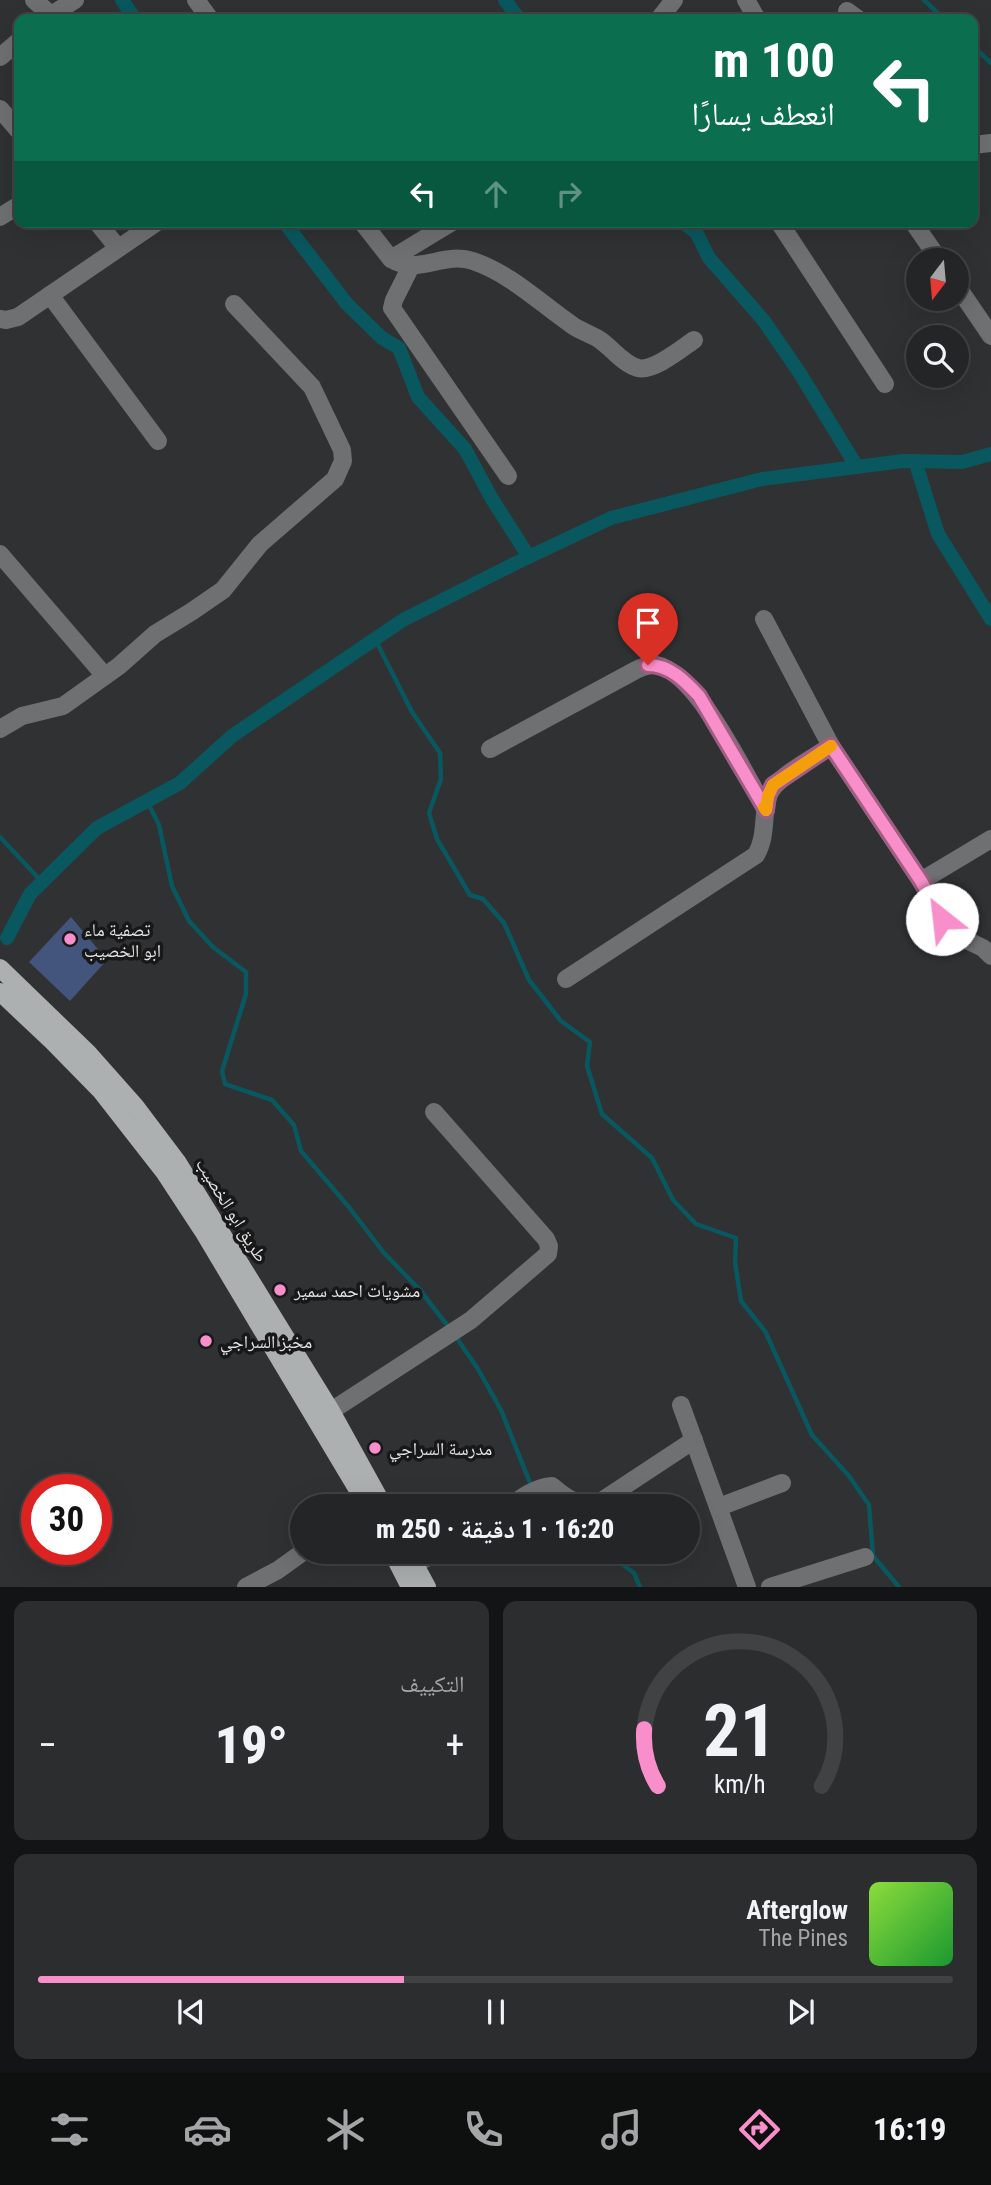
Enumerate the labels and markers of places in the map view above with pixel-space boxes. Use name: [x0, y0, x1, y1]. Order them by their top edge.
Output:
pin: [618, 593, 678, 665]
place label: تصفية ماء ابو الخصيب: [84, 919, 161, 961]
marker: تصفية ماء ابو الخصيب: [62, 931, 78, 947]
place label: مشويات احمد سمير: [293, 1280, 420, 1301]
marker: مشويات احمد سمير: [272, 1282, 288, 1298]
place label: مخبز السراجي: [220, 1331, 312, 1356]
marker: مخبز السراجي: [198, 1333, 214, 1349]
place label: مدرسة السراجي: [389, 1438, 492, 1463]
marker: مدرسة السراجي: [367, 1440, 383, 1456]

